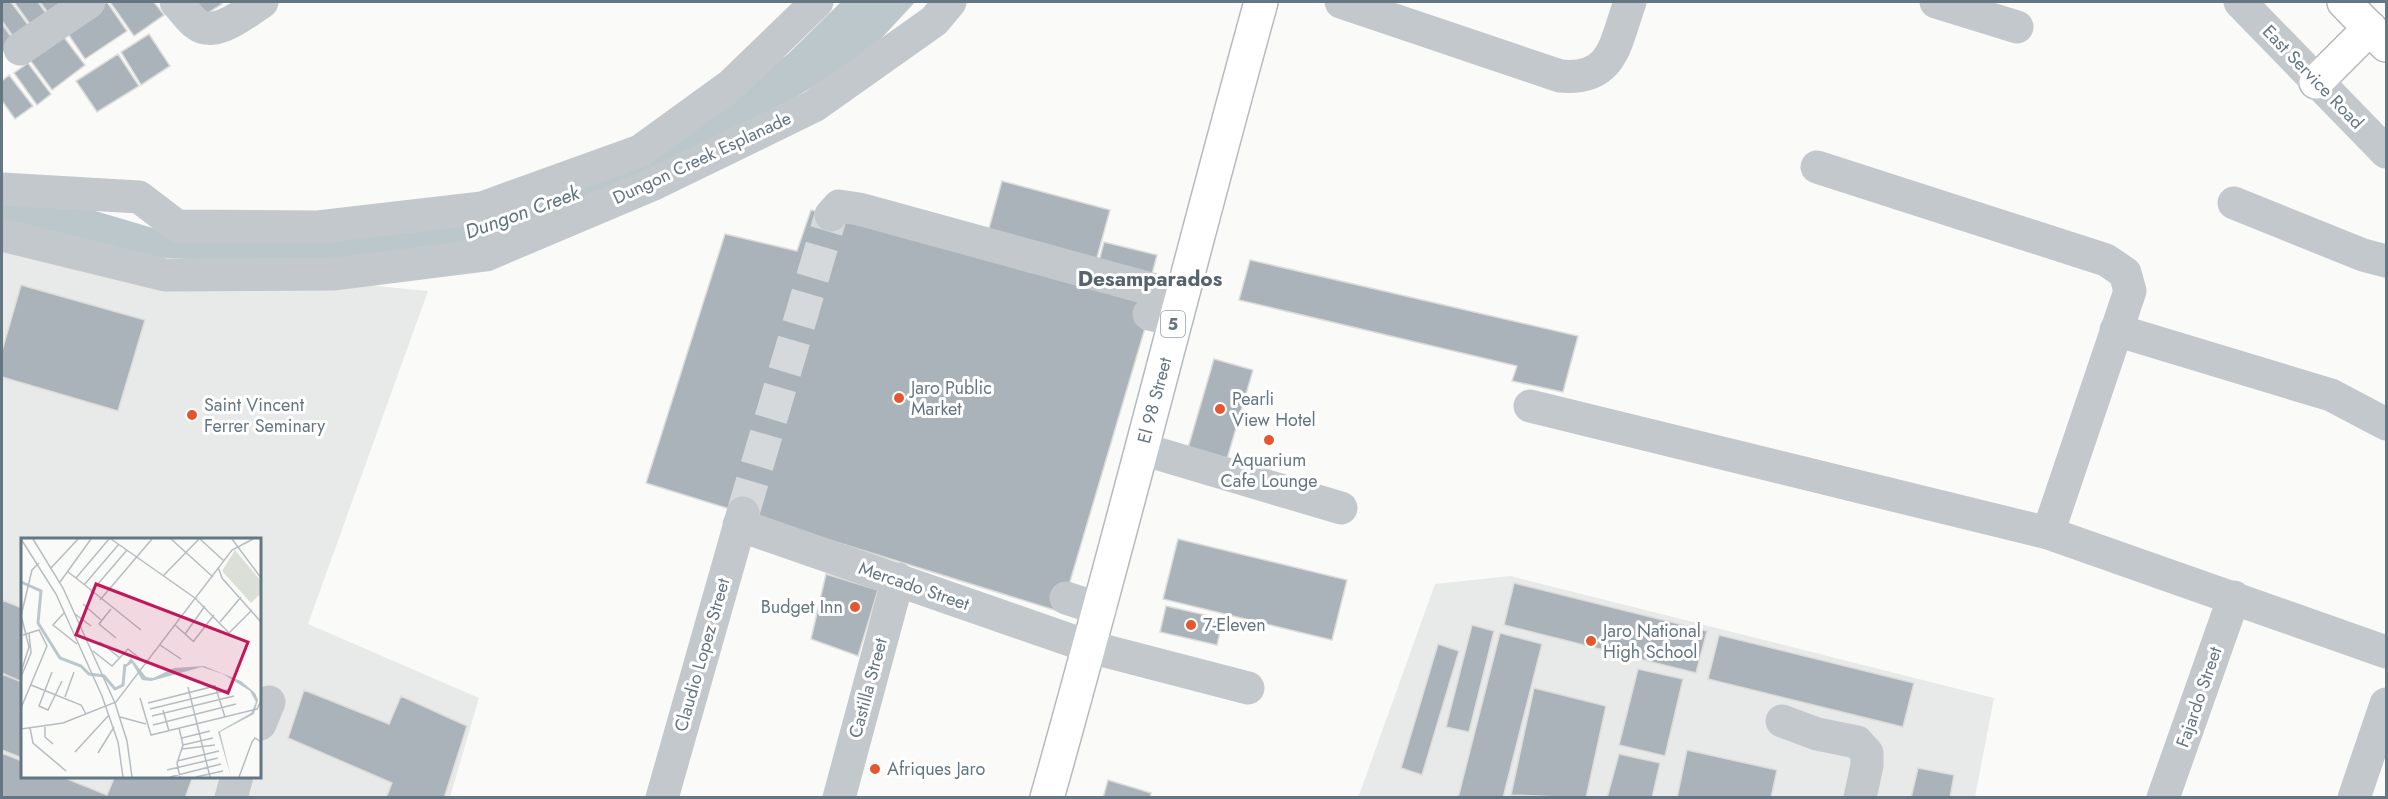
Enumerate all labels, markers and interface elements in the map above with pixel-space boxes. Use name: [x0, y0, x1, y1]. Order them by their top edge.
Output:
street label: East Service Road: [2256, 19, 2370, 135]
street label: Dungon Creek Esplanade: [609, 105, 795, 211]
water label: Dungon Creek: [461, 178, 585, 247]
district label: Desamparados: [1078, 264, 1223, 294]
road number: 5: [1161, 311, 1185, 337]
street label: El 98 Street: [1131, 354, 1179, 446]
place label: Jaro Public Market: [909, 375, 992, 422]
place label: Pearli View Hotel: [1232, 386, 1316, 433]
marker: Jaro Public Market: [892, 391, 906, 405]
place label: Saint Vincent Ferrer Seminary: [204, 392, 325, 439]
marker: Pearli View Hotel: [1213, 402, 1227, 416]
marker: Saint Vincent Ferrer Seminary: [185, 408, 199, 422]
marker: Aquarium Cafe Lounge: [1262, 433, 1276, 447]
place label: Aquarium Cafe Lounge: [1220, 447, 1318, 494]
inset map: [21, 538, 261, 778]
street label: Mercado Street: [855, 555, 973, 617]
street label: Claudio Lopez Street: [668, 575, 737, 735]
place label: Budget Inn: [761, 594, 843, 620]
marker: Budget Inn: [848, 600, 862, 614]
place label: 7-Eleven: [1203, 612, 1266, 638]
marker: 7-Eleven: [1184, 618, 1198, 632]
place label: Jaro National High School: [1601, 618, 1701, 665]
street label: Castilla Street: [842, 634, 894, 741]
marker: Jaro National High School: [1584, 634, 1598, 648]
street label: Fajardo Street: [2170, 643, 2229, 751]
place label: Afriques Jaro: [887, 756, 985, 782]
marker: Afriques Jaro: [868, 762, 882, 776]

